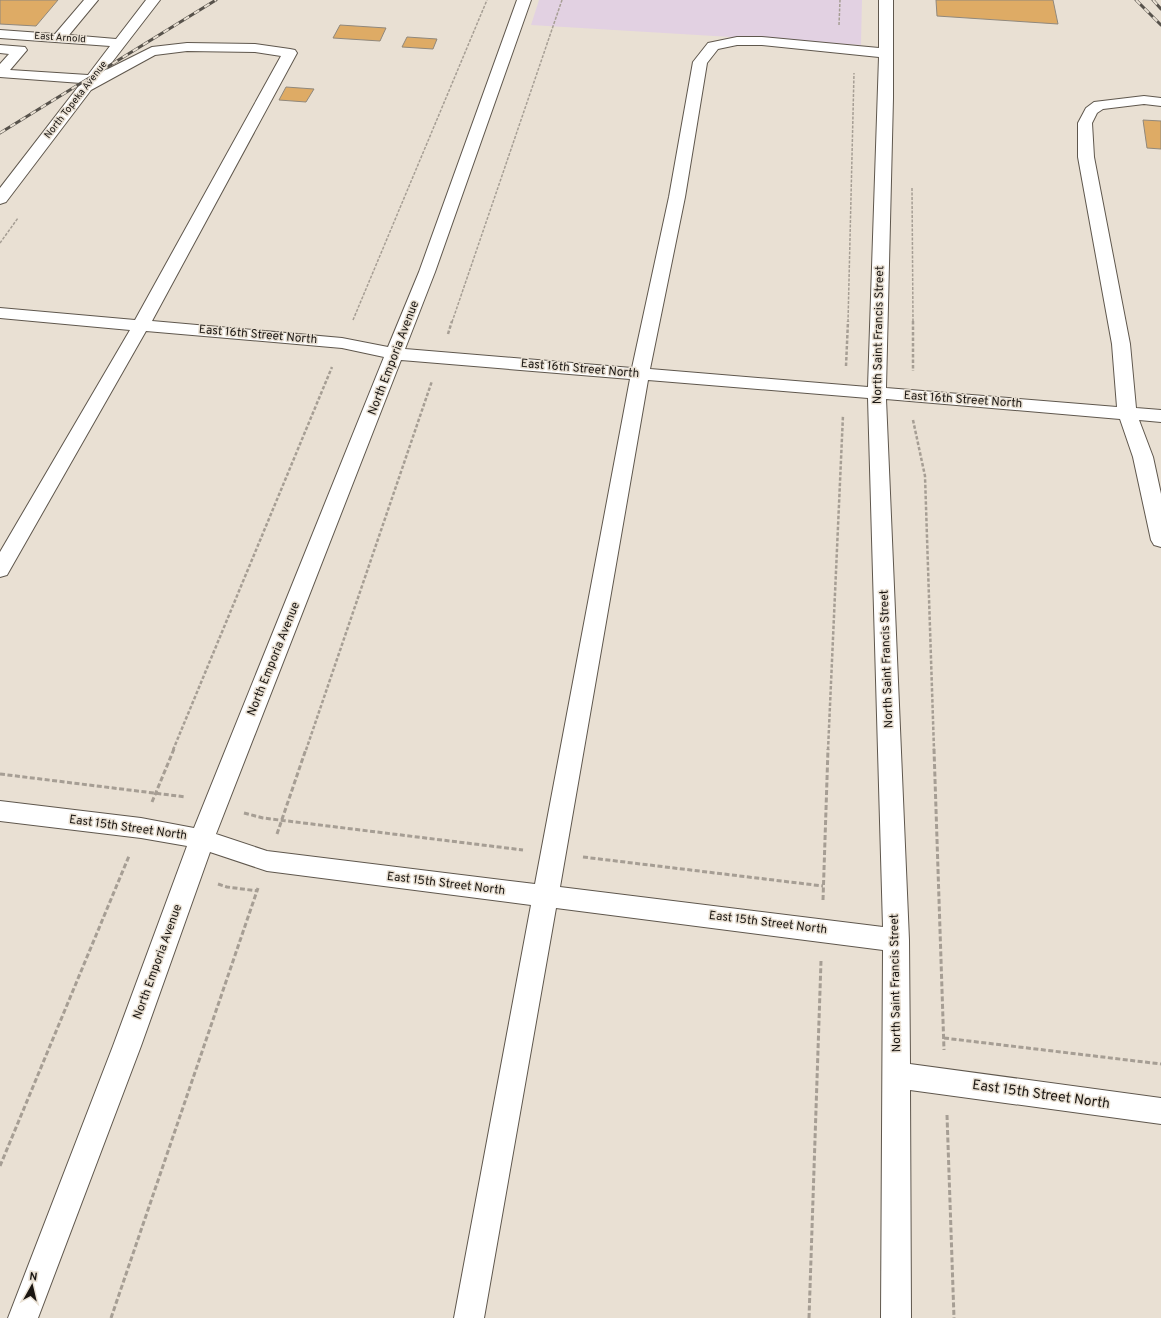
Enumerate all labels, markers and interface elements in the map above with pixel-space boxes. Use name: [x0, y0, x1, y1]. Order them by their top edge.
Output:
street label: East Arnold: [34, 30, 86, 46]
street label: North Topeka Avenue: [42, 58, 110, 142]
street label: North Saint Francis Street: [870, 266, 888, 404]
street label: North Emporia Avenue: [365, 298, 423, 418]
street label: East 16th Street North: [198, 322, 318, 348]
street label: East 16th Street North: [520, 356, 640, 382]
street label: East 16th Street North: [903, 388, 1023, 412]
street label: North Saint Francis Street: [877, 589, 897, 729]
street label: North Emporia Avenue: [244, 600, 304, 718]
street label: East 15th Street North: [68, 812, 188, 844]
street label: East 15th Street North: [386, 869, 506, 899]
street label: North Emporia Avenue: [130, 902, 186, 1022]
street label: East 15th Street North: [708, 908, 828, 938]
street label: North Saint Francis Street: [887, 914, 905, 1052]
street label: East 15th Street North: [971, 1077, 1111, 1113]
north arrow: [12, 1266, 52, 1306]
text: N: [28, 1270, 38, 1285]

